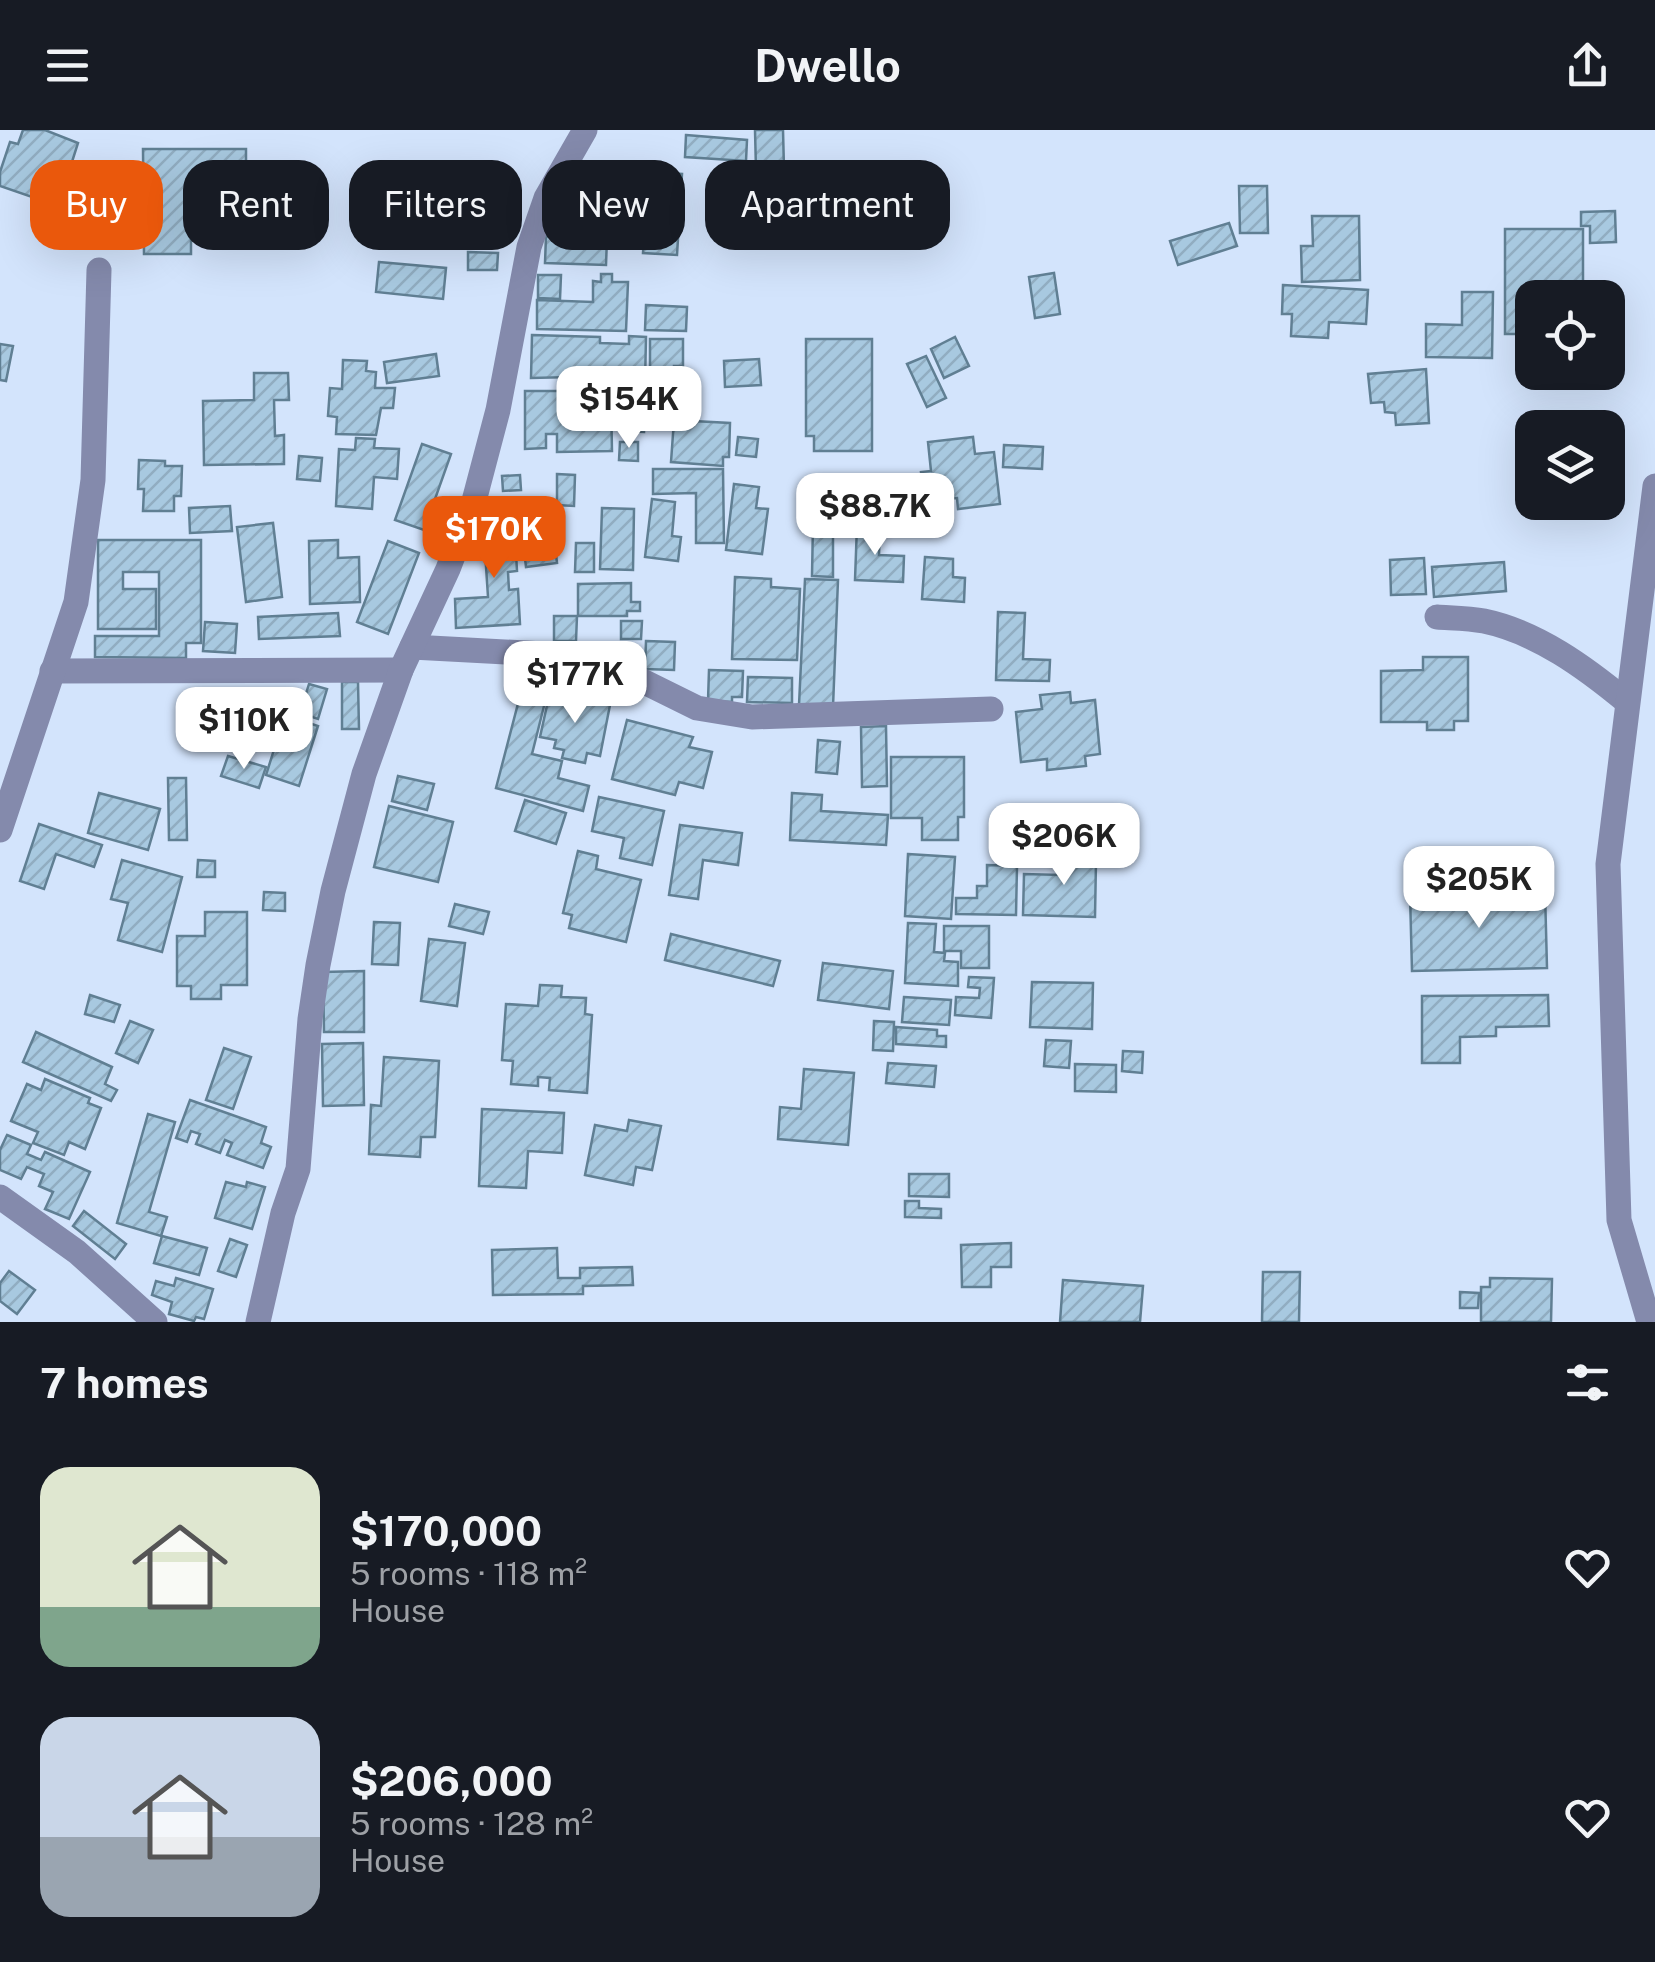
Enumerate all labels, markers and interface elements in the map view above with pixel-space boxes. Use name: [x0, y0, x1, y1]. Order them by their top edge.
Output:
icon: menu: [40, 38, 95, 93]
icon: share: [1560, 38, 1615, 93]
text: Dwello: [754, 39, 901, 92]
chip: Buy: [30, 160, 163, 250]
chip: Rent: [183, 160, 329, 250]
chip: Filters: [349, 160, 522, 250]
chip: New: [542, 160, 685, 250]
chip: Apartment: [705, 160, 950, 250]
map controls: [1515, 280, 1625, 520]
button: locate: [1515, 280, 1625, 390]
pin: $154K: [559, 366, 699, 451]
text: $154K: [578, 380, 680, 417]
button: layers: [1515, 410, 1625, 520]
pin: $88.7K: [794, 473, 956, 558]
text: $88.7K: [818, 487, 932, 524]
pin: $170K: [424, 496, 564, 581]
text: $170K: [445, 510, 543, 547]
pin: $177K: [505, 641, 645, 726]
text: $177K: [526, 655, 624, 692]
pin: $110K: [174, 687, 314, 772]
text: $110K: [198, 701, 290, 738]
pin: $206K: [994, 803, 1134, 888]
text: $206K: [1011, 817, 1117, 854]
pin: $205K: [1409, 846, 1549, 931]
text: $205K: [1425, 860, 1533, 897]
icon: filters: [1560, 1355, 1615, 1410]
text: 7 homes: [40, 1358, 209, 1407]
text: $170,000: [350, 1506, 542, 1555]
icon: home: [120, 1507, 240, 1627]
icon: heart: [1560, 1540, 1615, 1595]
text: 5 rooms · 118 m²: [350, 1555, 587, 1592]
text: House: [350, 1592, 445, 1629]
text: $206,000: [350, 1756, 553, 1805]
icon: home: [120, 1757, 240, 1877]
icon: heart: [1560, 1790, 1615, 1845]
text: 5 rooms · 128 m²: [350, 1805, 593, 1842]
text: House: [350, 1842, 445, 1879]

